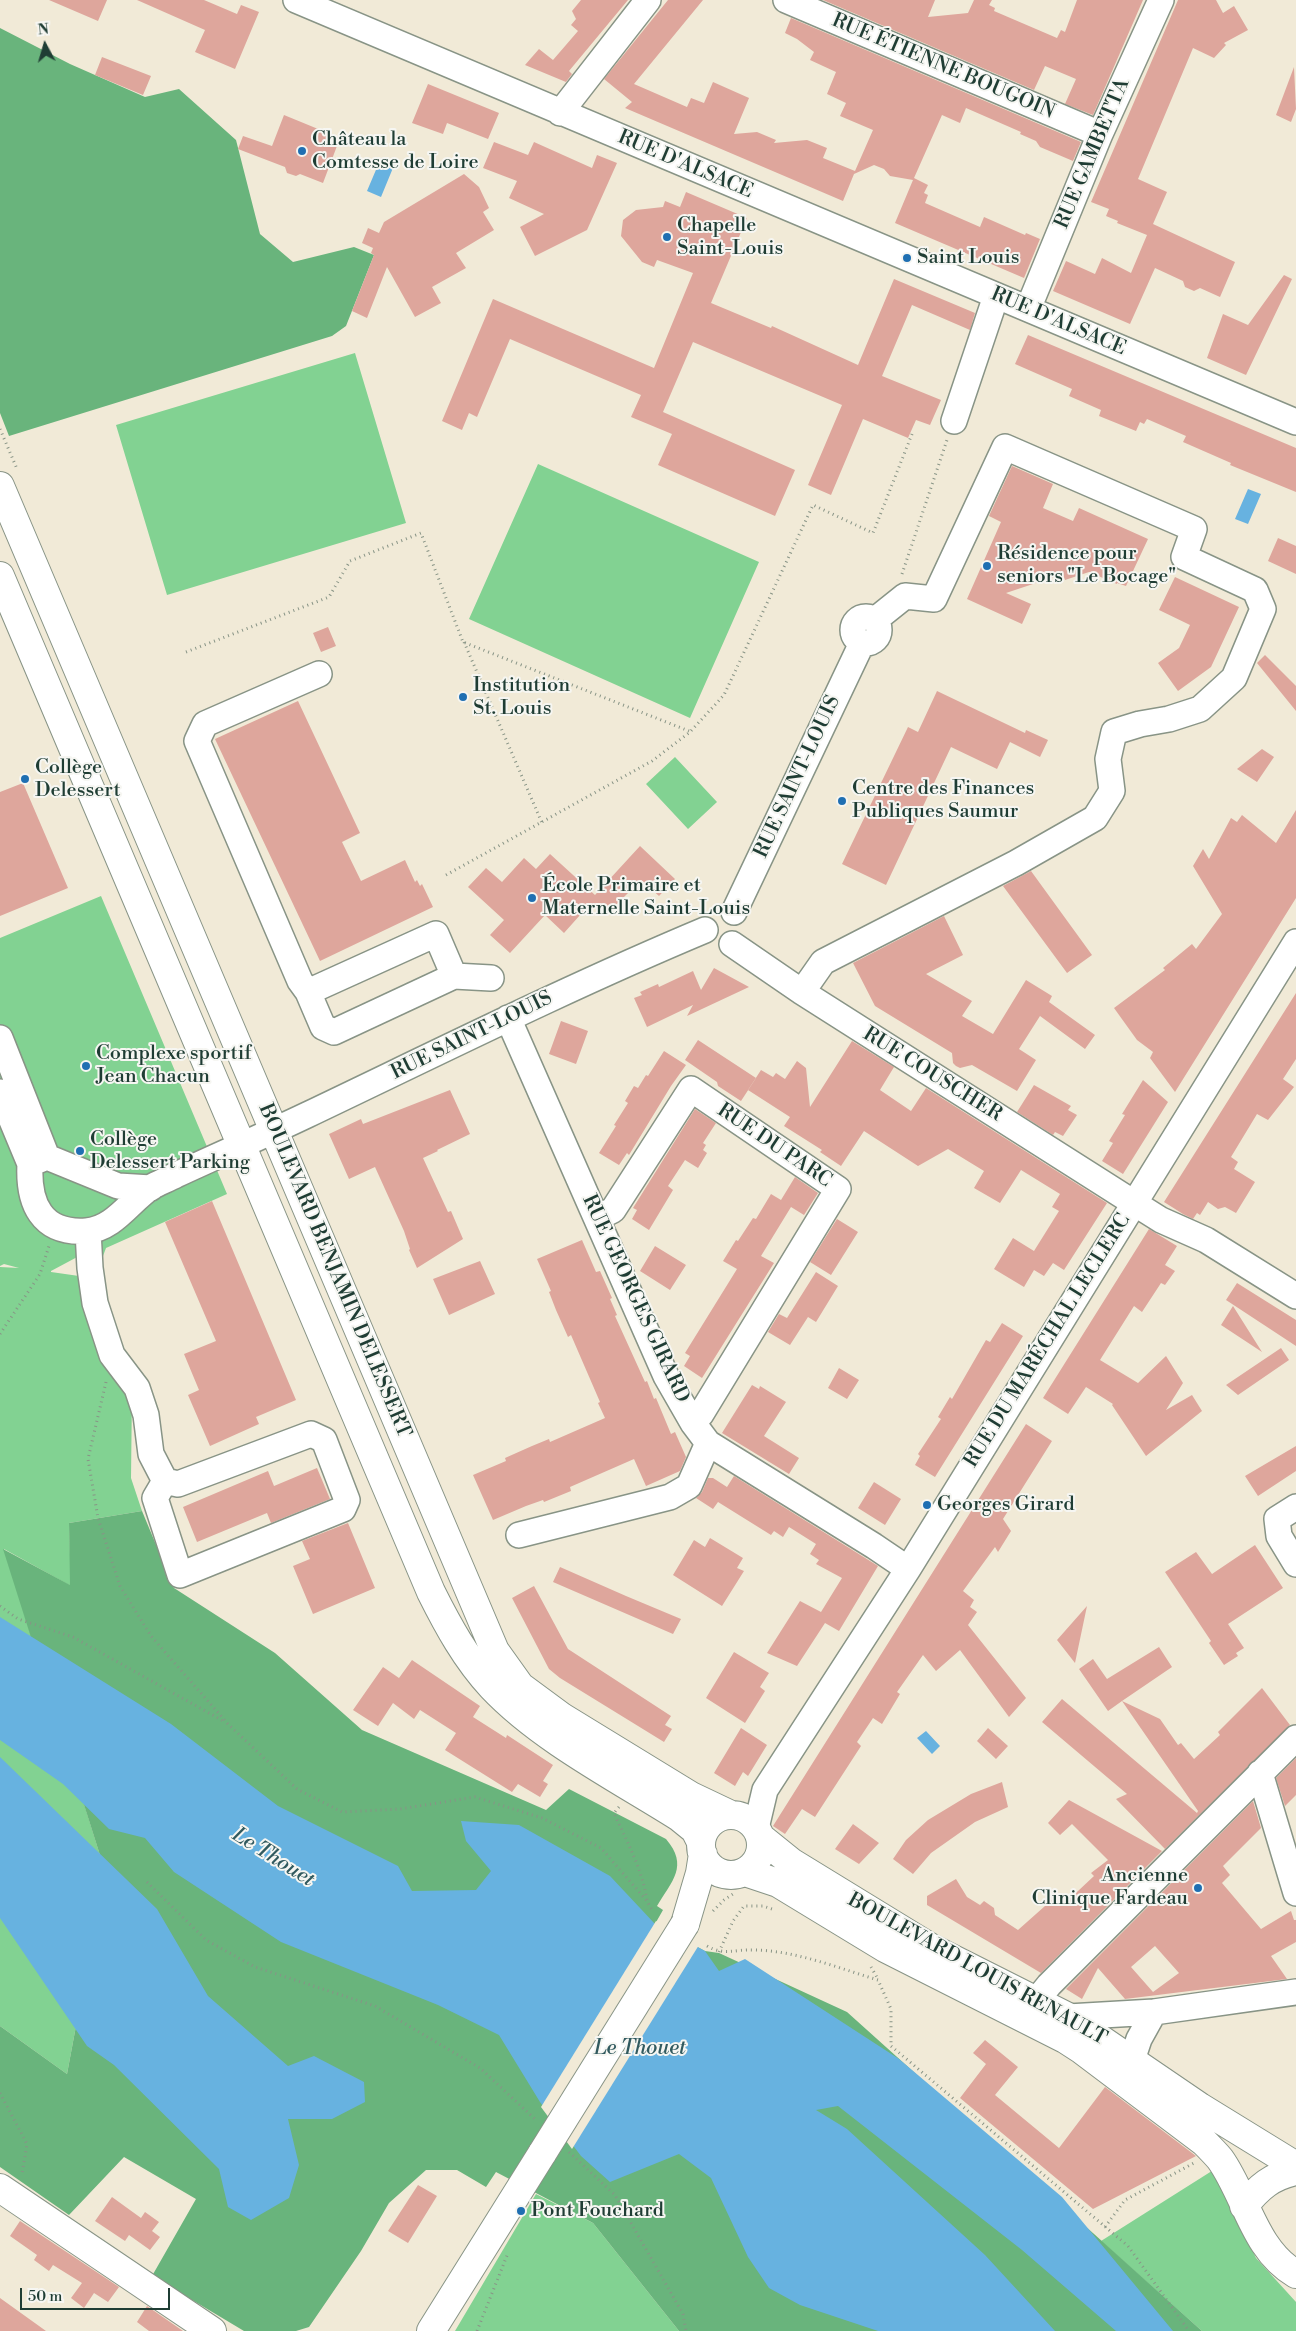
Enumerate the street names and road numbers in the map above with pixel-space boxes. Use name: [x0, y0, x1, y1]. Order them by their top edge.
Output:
street label: RUE ÉTIENNE BOUGOIN: [828, 9, 1058, 125]
street label: RUE GAMBETTA: [1051, 75, 1135, 233]
street label: RUE D'ALSACE: [614, 126, 756, 204]
street label: RUE D'ALSACE: [987, 283, 1129, 361]
street label: RUE SAINT-LOUIS: [750, 692, 846, 862]
street label: RUE SAINT-LOUIS: [387, 987, 557, 1085]
street label: RUE COUSCHER: [858, 1023, 1006, 1127]
street label: RUE DU PARC: [712, 1099, 836, 1193]
street label: BOULEVARD BENJAMIN DELESSERT: [253, 1101, 415, 1441]
street label: RUE GEORGES GIRARD: [576, 1191, 694, 1407]
street label: RUE DU MARÉCHAL LECLERC: [960, 1210, 1136, 1472]
street label: BOULEVARD LOUIS RENAULT: [843, 1889, 1111, 2051]

